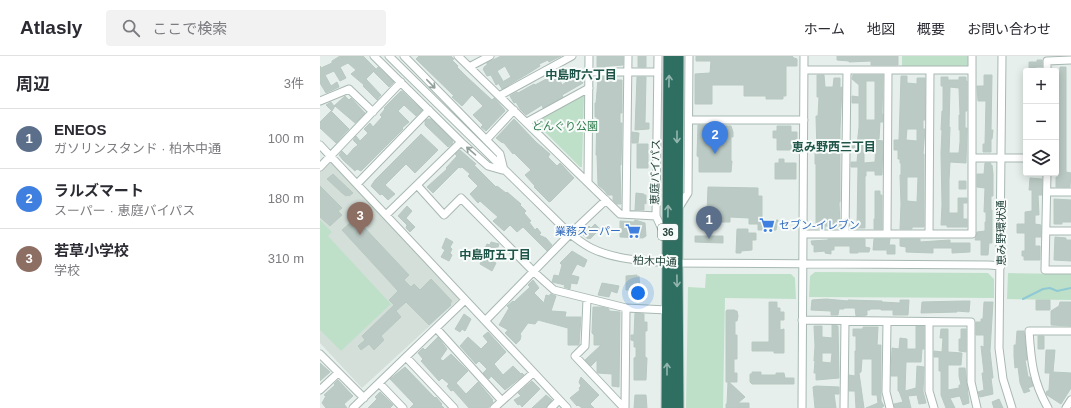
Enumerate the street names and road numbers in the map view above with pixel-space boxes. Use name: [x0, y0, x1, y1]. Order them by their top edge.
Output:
street label: 恵庭バイパス: [648, 139, 662, 205]
street label: 恵み野環状通: [995, 200, 1007, 266]
road number: 36: [658, 224, 678, 240]
street label: 柏木中通: [633, 254, 677, 268]

